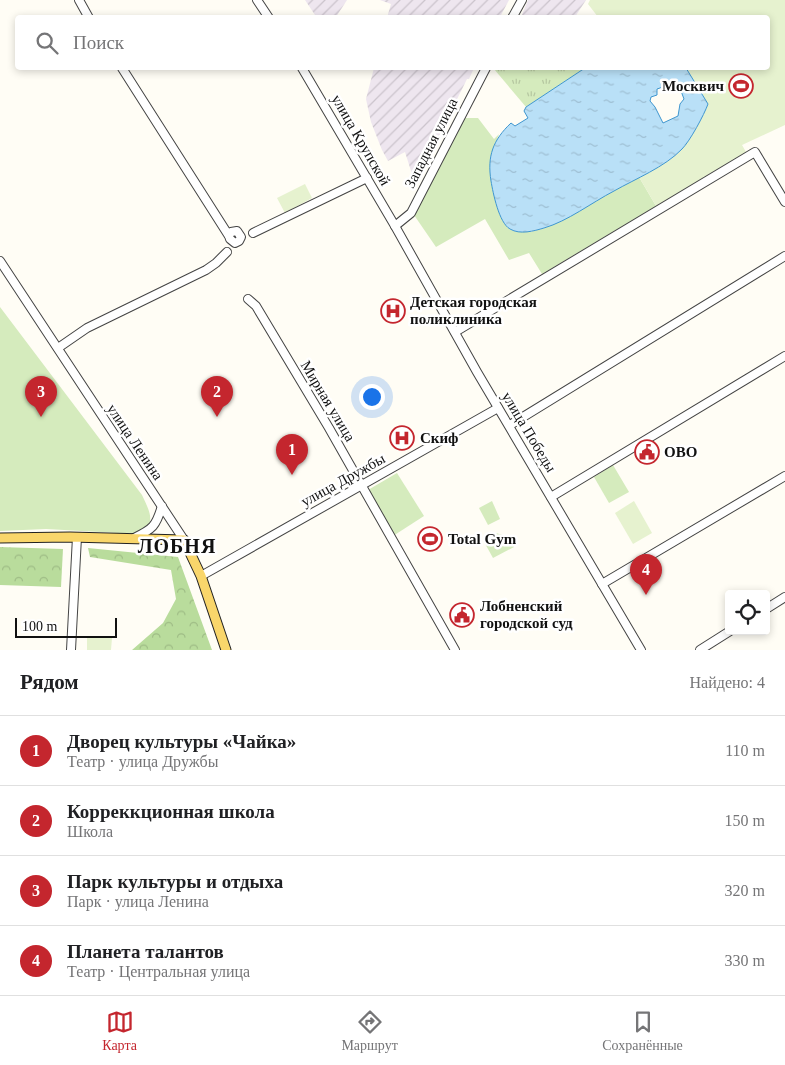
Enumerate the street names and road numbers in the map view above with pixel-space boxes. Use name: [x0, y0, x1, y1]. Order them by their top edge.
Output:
street label: улица Крупской: [328, 92, 394, 188]
street label: Западная улица: [401, 95, 461, 191]
street label: Мирная улица: [298, 358, 359, 445]
street label: улица Победы: [499, 389, 559, 475]
street label: улица Ленина: [104, 401, 166, 483]
street label: улица Дружбы: [298, 450, 388, 510]

